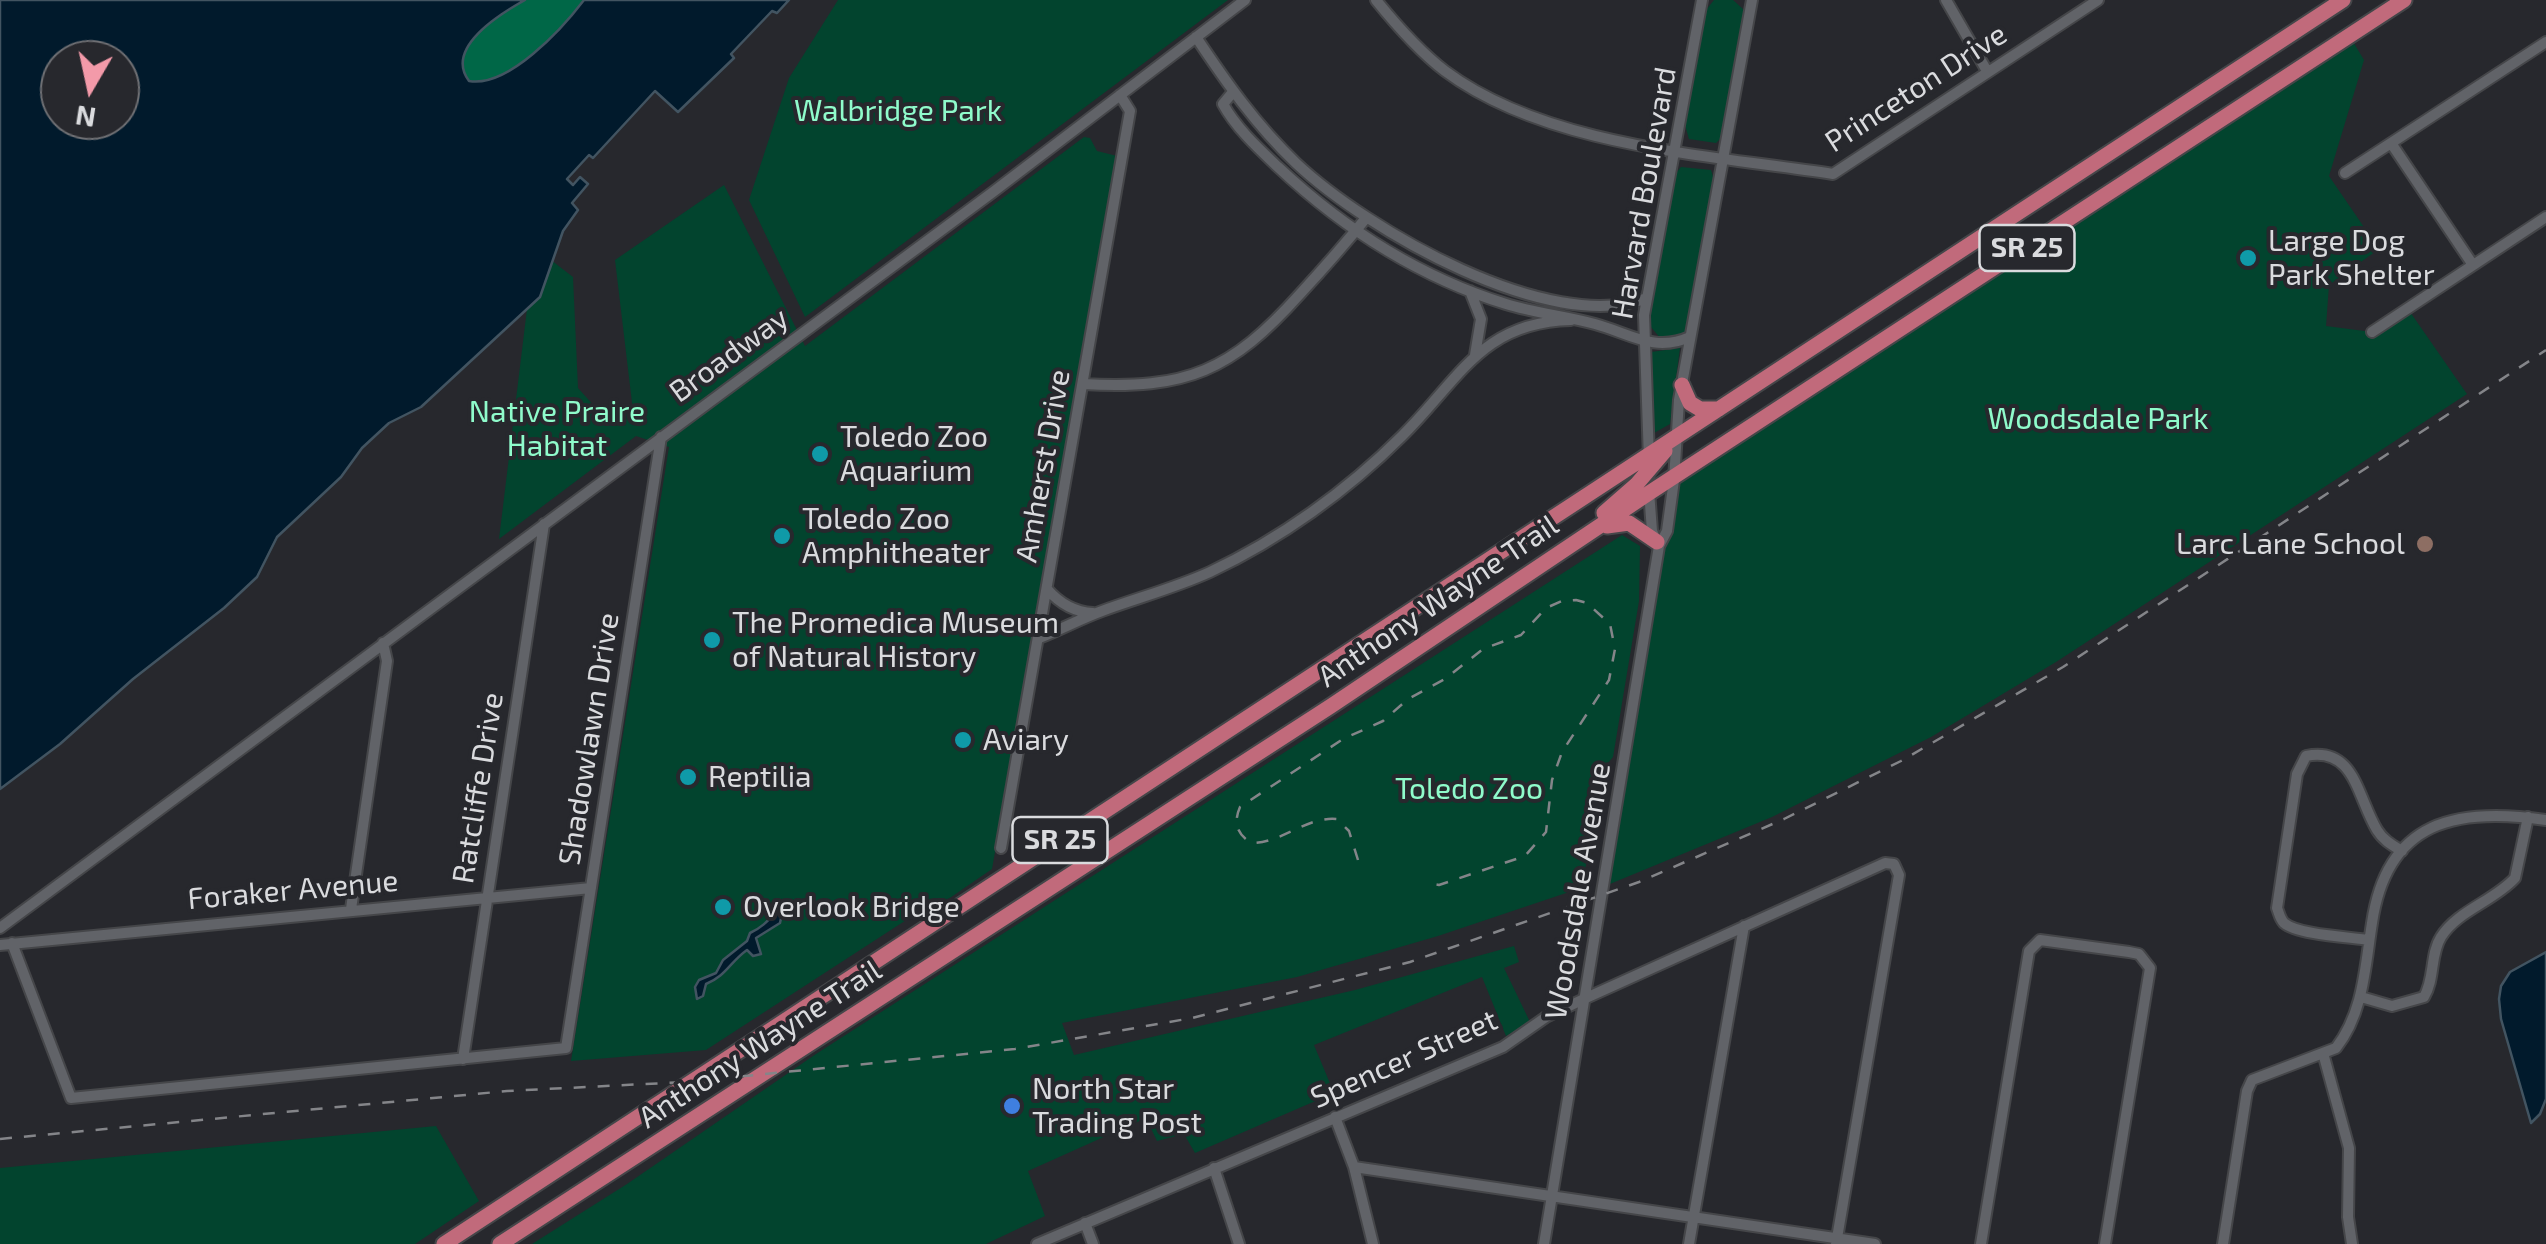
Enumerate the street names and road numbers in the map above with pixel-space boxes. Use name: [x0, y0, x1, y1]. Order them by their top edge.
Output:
street label: Princeton Drive: [1819, 16, 2013, 160]
street label: Harvard Boulevard: [1604, 64, 1684, 322]
road number: SR 25: [1980, 225, 2074, 271]
street label: Broadway: [663, 300, 795, 410]
street label: Amherst Drive: [1008, 367, 1078, 565]
street label: Anthony Wayne Trail: [1311, 507, 1565, 695]
street label: Shadowlawn Drive: [551, 610, 627, 868]
street label: Ratcliffe Drive: [445, 690, 511, 886]
street label: Woodsdale Avenue: [1538, 760, 1618, 1022]
road number: SR 25: [1012, 817, 1108, 863]
street label: Foraker Avenue: [186, 863, 400, 917]
street label: Anthony Wayne Trail: [632, 952, 888, 1136]
street label: Spencer Street: [1305, 1002, 1503, 1116]

